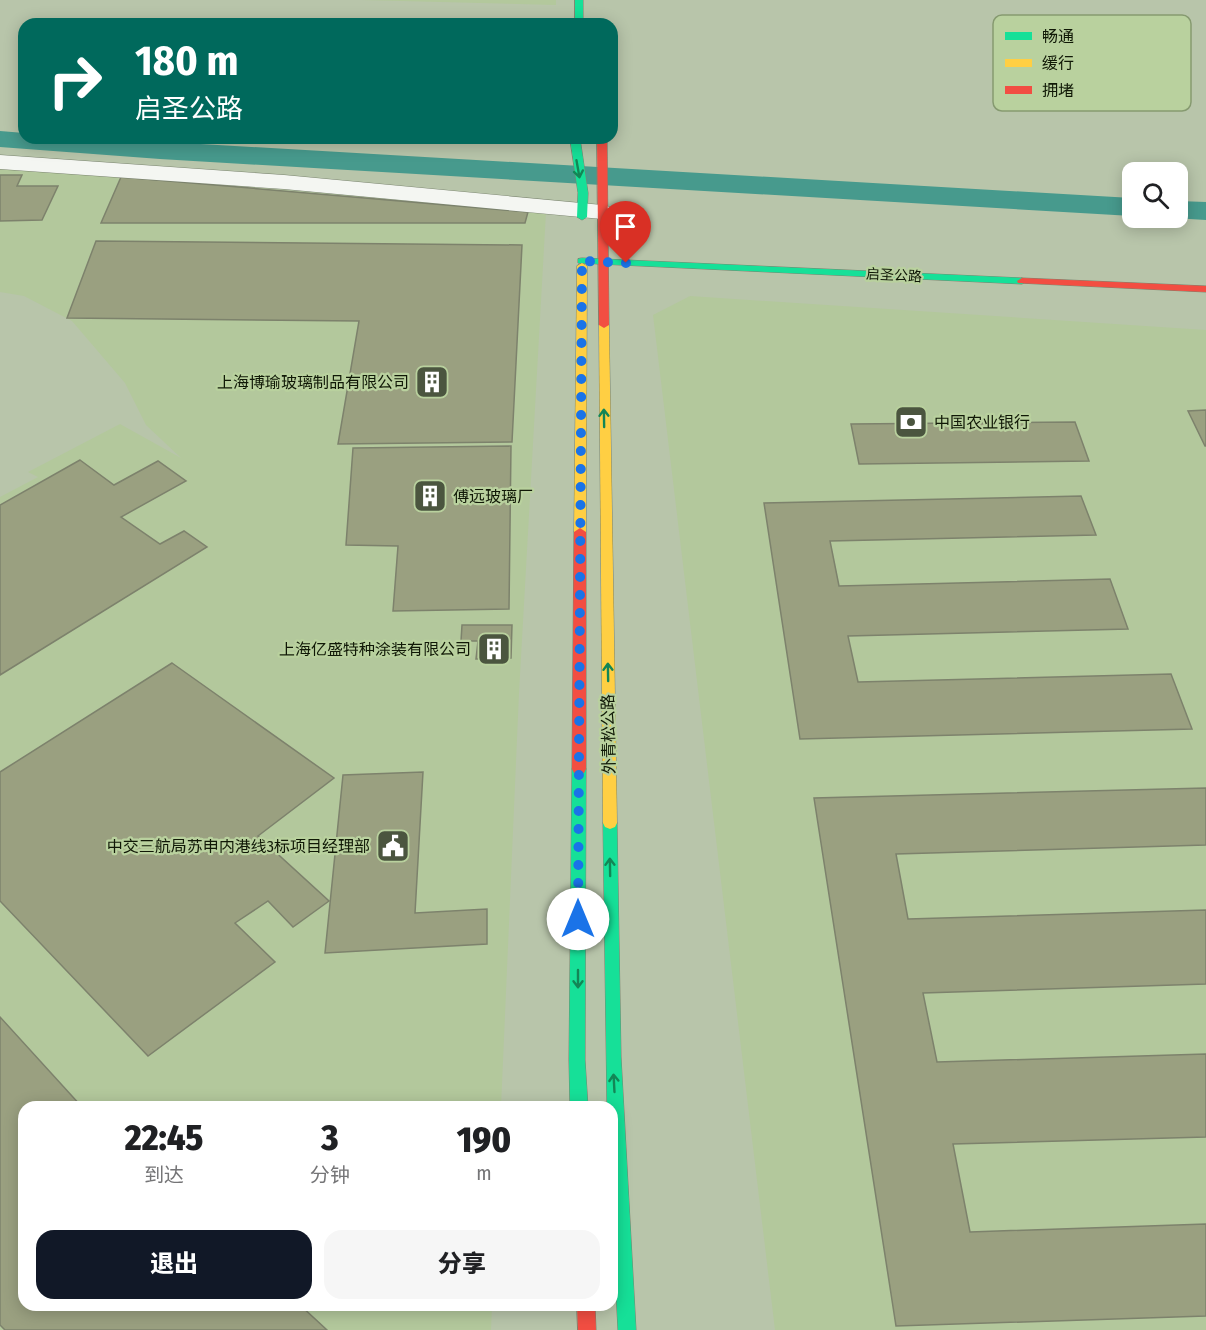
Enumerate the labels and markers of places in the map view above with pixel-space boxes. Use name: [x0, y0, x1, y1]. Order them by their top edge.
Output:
pin: [600, 201, 651, 263]
building icon: 上海博瑜玻璃制品有限公司: [414, 364, 450, 400]
place label: 上海博瑜玻璃制品有限公司: [217, 373, 409, 392]
bank icon: 中国农业银行: [893, 404, 929, 440]
place label: 中国农业银行: [934, 413, 1030, 432]
building icon: 傅远玻璃厂: [412, 478, 448, 514]
place label: 傅远玻璃厂: [453, 487, 533, 506]
building icon: 上海亿盛特种涂装有限公司: [476, 631, 512, 667]
place label: 上海亿盛特种涂装有限公司: [279, 640, 471, 659]
public building icon: 中交三航局苏申内港线3标项目经理部: [375, 828, 411, 864]
place label: 中交三航局苏申内港线3标项目经理部: [107, 837, 370, 856]

